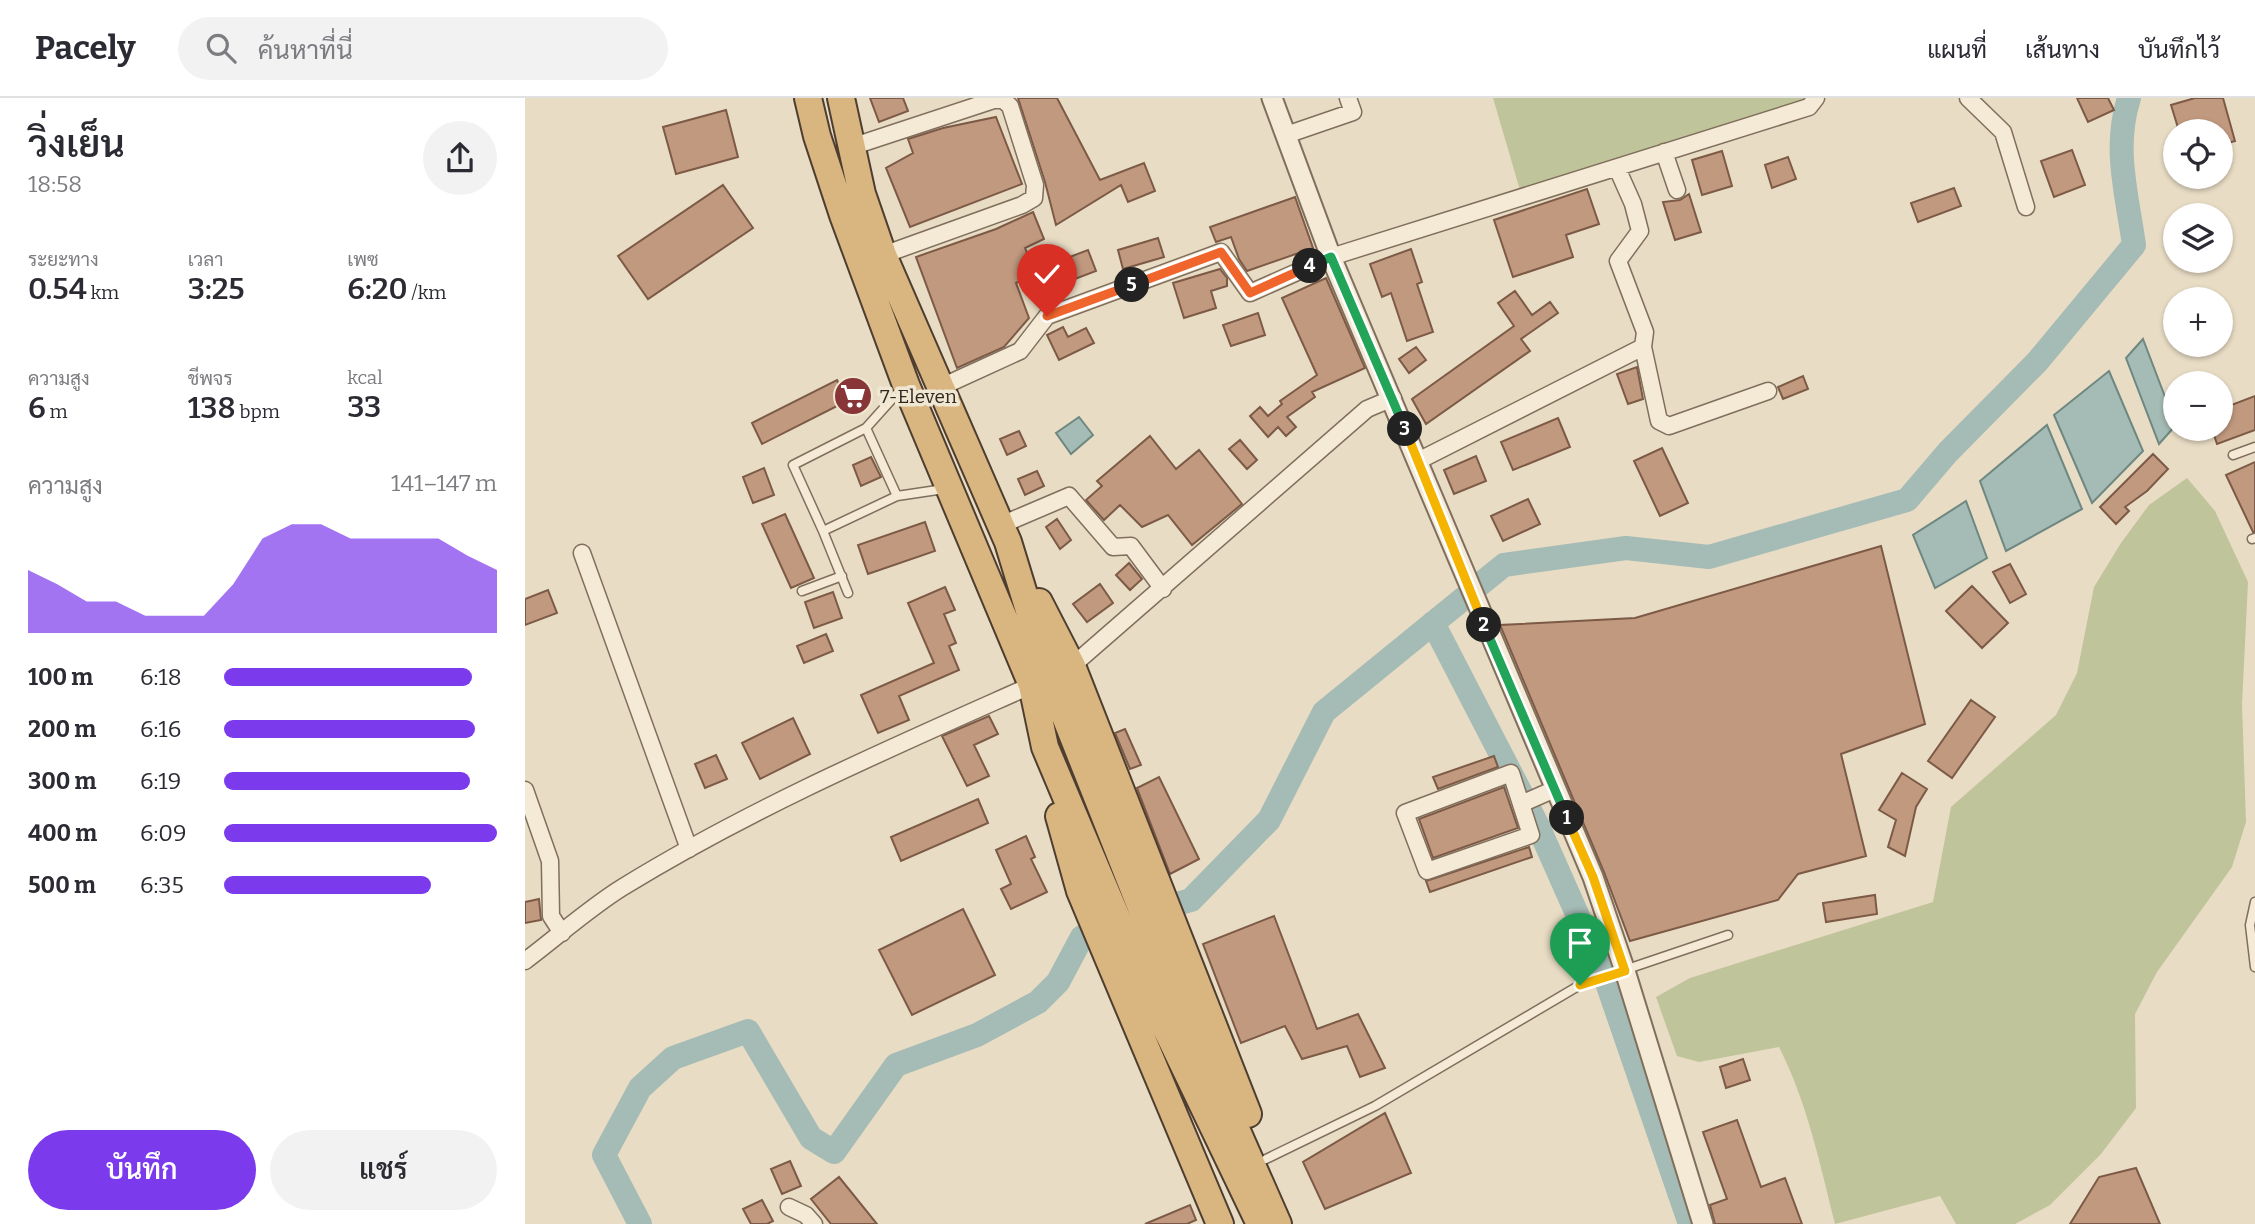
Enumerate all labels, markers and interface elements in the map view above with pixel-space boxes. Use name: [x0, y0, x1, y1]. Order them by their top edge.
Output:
search box: [178, 17, 668, 80]
text: Pacely: [35, 28, 136, 68]
icon: search: [202, 29, 240, 67]
text: ค้นหาที่นี่: [258, 35, 353, 66]
text: แผนที่: [1927, 36, 1987, 64]
text: เส้นทาง: [2025, 36, 2100, 64]
text: บันทึกไว้: [2138, 36, 2220, 64]
map controls: [2163, 119, 2233, 441]
button: locate: [2163, 119, 2233, 189]
text: วิ่งเย็น: [28, 121, 125, 167]
button: share: [423, 121, 497, 195]
text: 18:58: [28, 170, 82, 198]
button: layers: [2163, 203, 2233, 273]
pin: [1017, 244, 1077, 316]
text: ระยะทาง: [28, 248, 99, 271]
text: เวลา: [188, 248, 224, 271]
text: เพซ: [347, 248, 379, 271]
pin: 4: [1293, 248, 1327, 284]
text: 4: [1304, 254, 1315, 277]
icon: check: [1028, 255, 1066, 293]
pin: 5: [1115, 268, 1149, 302]
text: 0.54: [28, 271, 87, 307]
text: 3:25: [188, 271, 245, 307]
text: 6:20: [347, 271, 408, 307]
text: 5: [1126, 273, 1137, 296]
text: km: [87, 281, 119, 304]
text: /km: [408, 281, 446, 304]
button: +: [2163, 287, 2233, 357]
text: kcal: [347, 366, 383, 389]
text: ความสูง: [28, 367, 90, 390]
text: ชีพจร: [188, 367, 233, 390]
button: −: [2163, 371, 2233, 441]
supermarket icon: 7-Eleven: [832, 375, 874, 417]
place label: 7-Eleven: [880, 385, 957, 408]
text: 33: [347, 389, 381, 425]
text: 6: [28, 390, 46, 426]
text: 138: [188, 390, 236, 426]
text: m: [46, 400, 68, 423]
text: bpm: [236, 400, 280, 423]
pin: 3: [1387, 412, 1423, 446]
text: 3: [1399, 417, 1410, 440]
text: 141–147 m: [391, 469, 497, 497]
text: ความสูง: [28, 472, 103, 500]
pin: 2: [1467, 608, 1501, 642]
text: 2: [1478, 613, 1489, 636]
text: 100 m: [28, 663, 93, 691]
text: 6:18: [140, 663, 182, 691]
text: 200 m: [28, 715, 96, 743]
text: 6:16: [140, 715, 181, 743]
text: 300 m: [28, 767, 97, 795]
text: 6:19: [140, 767, 181, 795]
pin: 1: [1549, 800, 1585, 836]
text: 1: [1562, 806, 1571, 829]
text: 400 m: [28, 819, 97, 847]
text: 6:09: [140, 819, 187, 847]
text: 500 m: [28, 871, 96, 899]
text: 6:35: [140, 871, 184, 899]
pin: [1550, 913, 1610, 985]
icon: arrive: [1561, 924, 1599, 962]
button: บันทึก: [28, 1130, 256, 1210]
button: แชร์: [270, 1130, 497, 1210]

